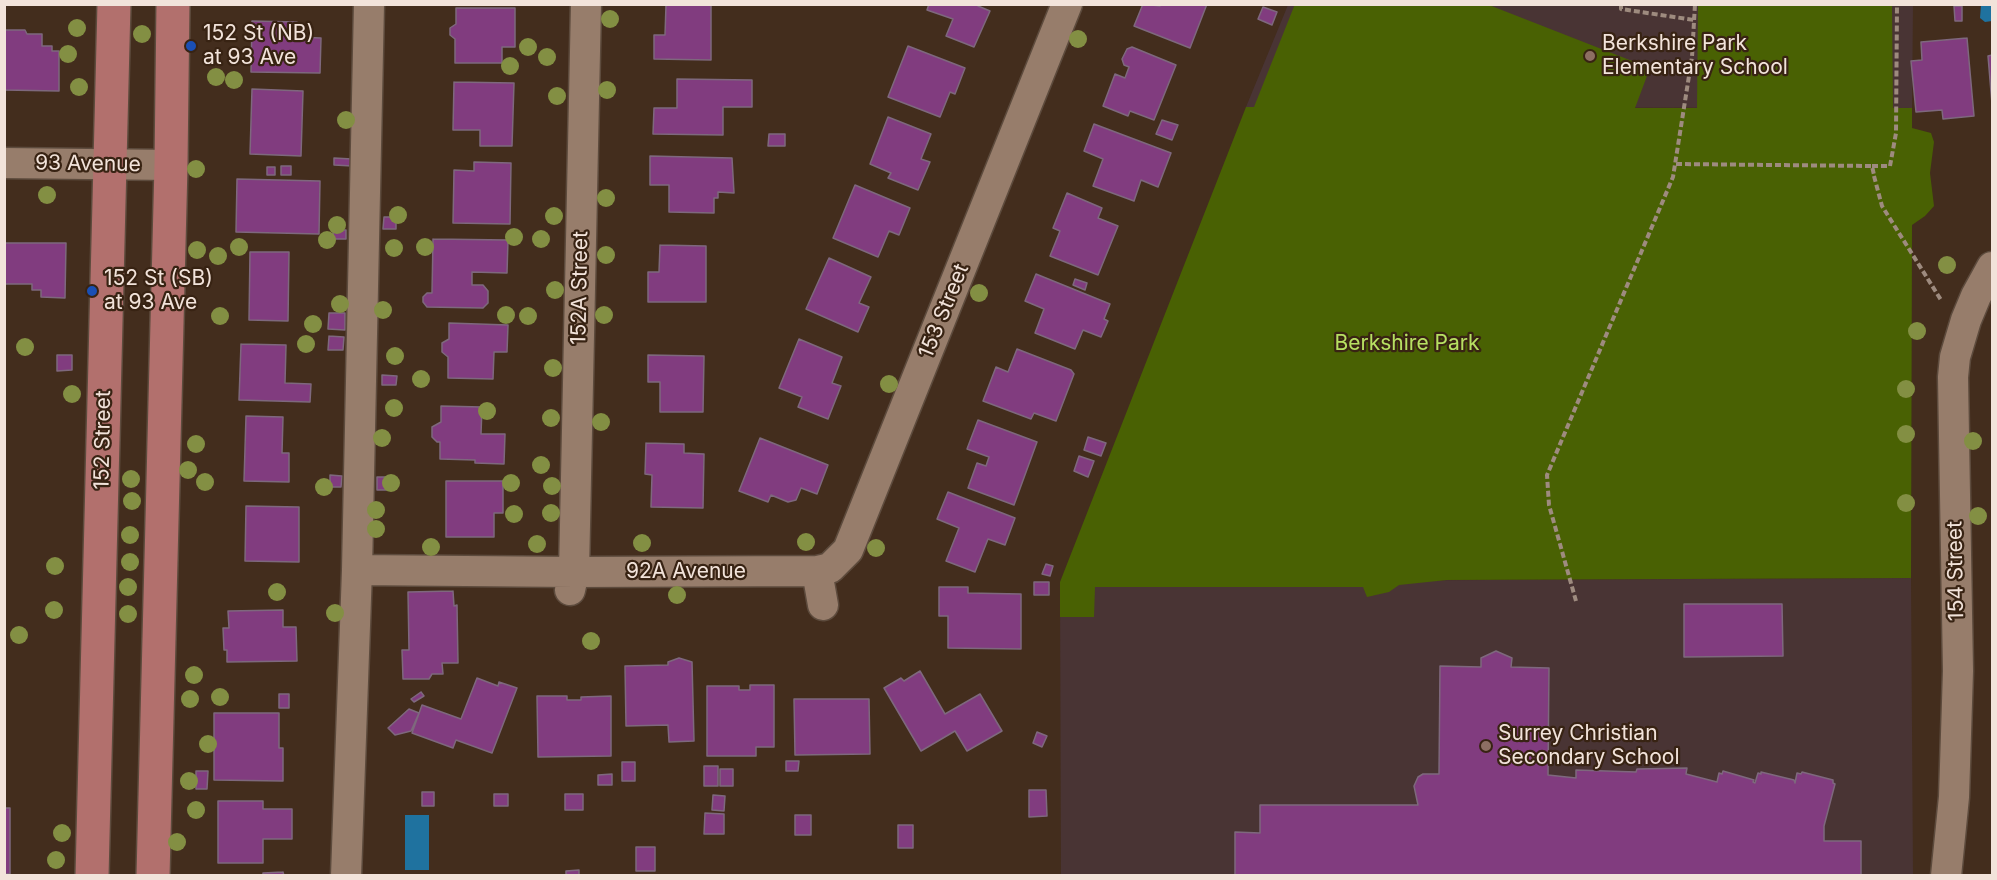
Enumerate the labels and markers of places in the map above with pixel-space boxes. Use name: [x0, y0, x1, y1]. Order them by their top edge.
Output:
place label: 152 St (NB) at 93 Ave: [203, 21, 314, 71]
place label: Berkshire Park Elementary School: [1602, 31, 1788, 81]
marker: 152 St (NB) at 93 Ave: [184, 39, 198, 53]
marker: Berkshire Park Elementary School: [1583, 49, 1597, 63]
place label: 152 St (SB) at 93 Ave: [104, 266, 213, 316]
marker: 152 St (SB) at 93 Ave: [85, 284, 99, 298]
place label: Surrey Christian Secondary School: [1498, 721, 1679, 771]
marker: Surrey Christian Secondary School: [1479, 739, 1493, 753]

